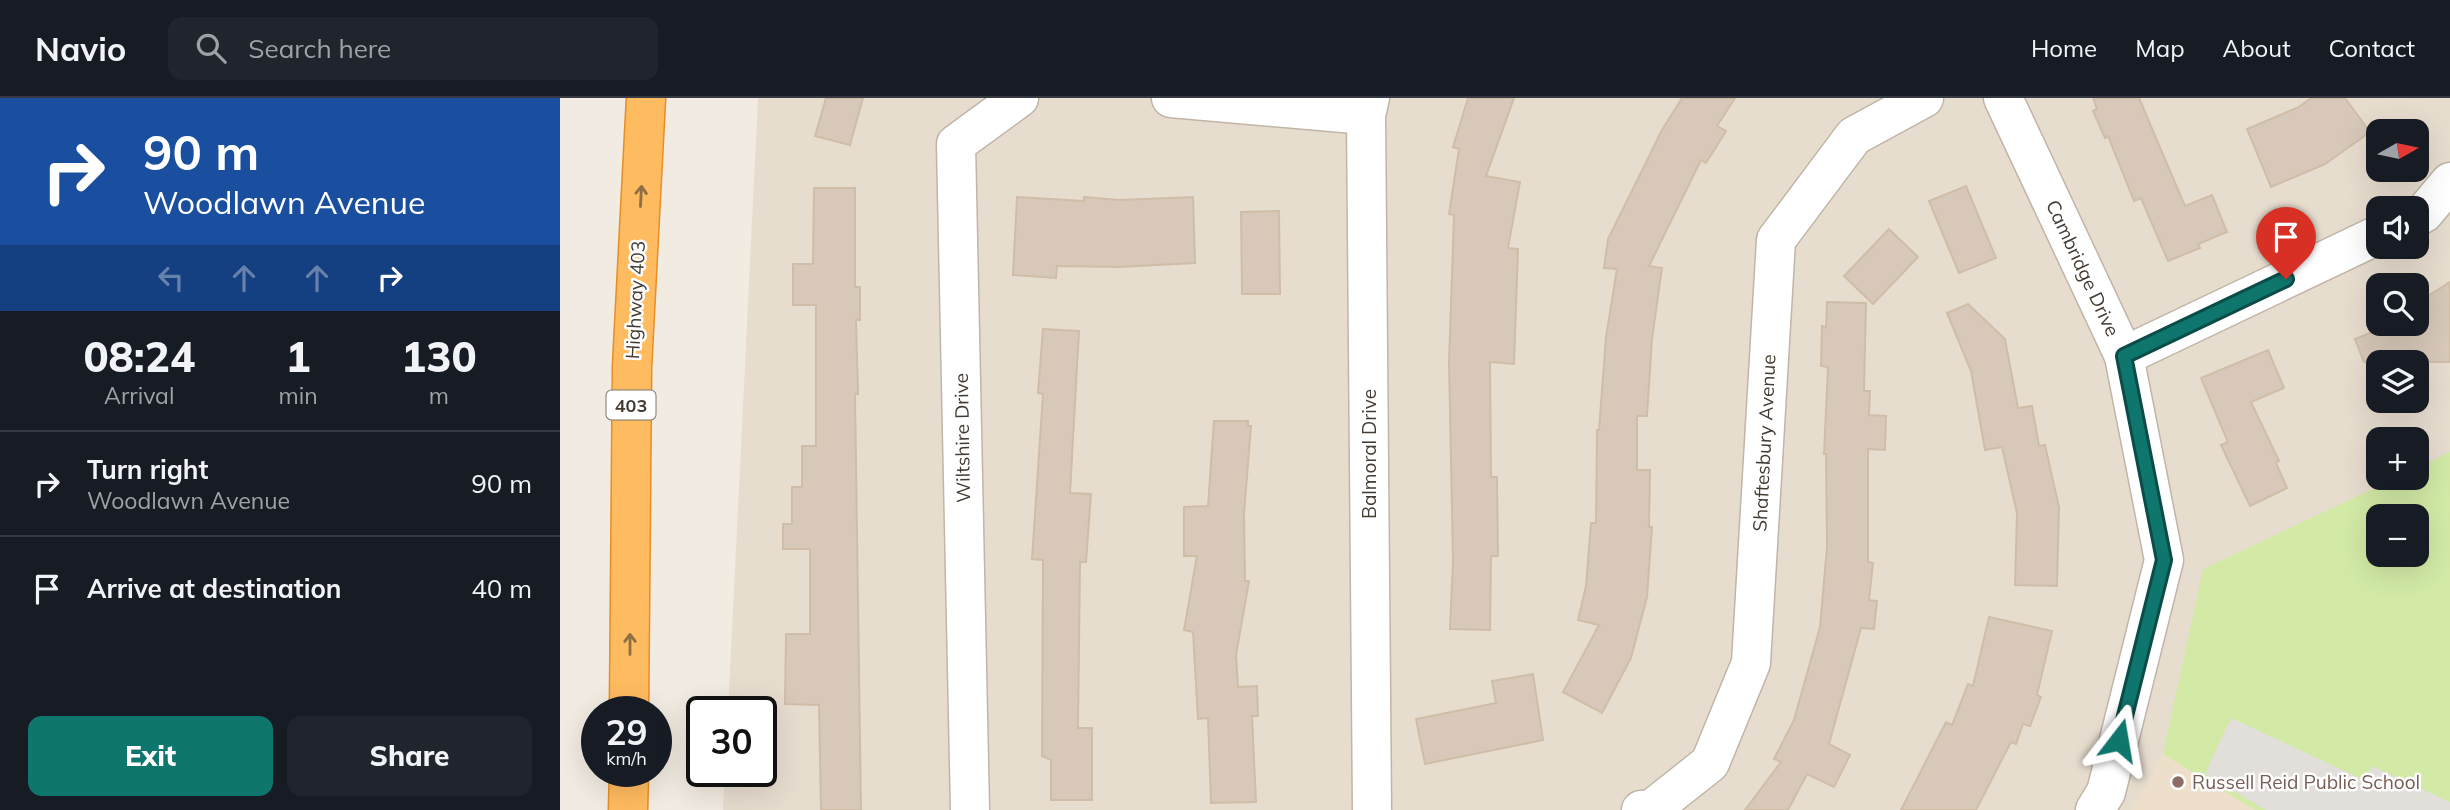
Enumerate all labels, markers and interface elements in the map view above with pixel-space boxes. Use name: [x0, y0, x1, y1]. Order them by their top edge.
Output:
search box: [168, 17, 658, 80]
text: Navio: [35, 28, 126, 69]
icon: search: [192, 29, 230, 67]
text: Search here: [248, 32, 391, 65]
text: Home: [2031, 33, 2097, 63]
text: Map: [2135, 33, 2185, 63]
text: About: [2223, 33, 2291, 63]
text: Contact: [2329, 33, 2415, 63]
north arrow: [2366, 119, 2429, 182]
map controls: [2366, 119, 2429, 567]
text: 90 m: [143, 121, 259, 182]
icon: right: [28, 126, 119, 217]
text: Woodlawn Avenue: [143, 182, 425, 222]
one-way arrow: [635, 185, 648, 208]
street label: Cambridge Drive: [2041, 196, 2125, 340]
button: sound: [2366, 196, 2429, 259]
pin: [2256, 207, 2316, 279]
icon: arrive: [2267, 218, 2305, 256]
street label: Highway 403: [620, 240, 650, 360]
icon: left: [152, 259, 190, 297]
icon: ahead: [225, 259, 263, 297]
icon: ahead: [298, 259, 336, 297]
icon: right: [371, 259, 409, 297]
button: search: [2366, 273, 2429, 336]
text: 08:24: [83, 330, 195, 383]
text: 1: [285, 330, 311, 383]
text: 130: [401, 330, 477, 383]
button: layers: [2366, 350, 2429, 413]
street label: Shaftesbury Avenue: [1747, 354, 1781, 532]
street label: Wiltshire Drive: [949, 373, 975, 503]
text: Arrival: [104, 381, 174, 410]
text: min: [278, 381, 318, 410]
text: m: [429, 381, 449, 410]
street label: Balmoral Drive: [1357, 389, 1381, 519]
road number: 403: [606, 390, 656, 419]
button: +: [2366, 427, 2429, 490]
text: Turn right: [87, 453, 208, 486]
icon: right: [28, 465, 66, 503]
text: 90 m: [471, 467, 532, 500]
text: Woodlawn Avenue: [87, 486, 290, 515]
button: −: [2366, 504, 2429, 567]
icon: arrive: [28, 570, 66, 608]
text: Arrive at destination: [87, 572, 342, 605]
text: 40 m: [471, 572, 532, 605]
one-way arrow: [623, 633, 637, 656]
speed limit sign: 30: [686, 696, 777, 787]
position arrow: [2082, 703, 2156, 777]
text: 29: [605, 710, 648, 754]
button: Exit: [28, 716, 273, 796]
button: Share: [287, 716, 532, 796]
text: km/h: [606, 747, 647, 770]
place label: Russell Reid Public School: [2192, 770, 2420, 794]
marker: Russell Reid Public School: [2170, 774, 2186, 790]

